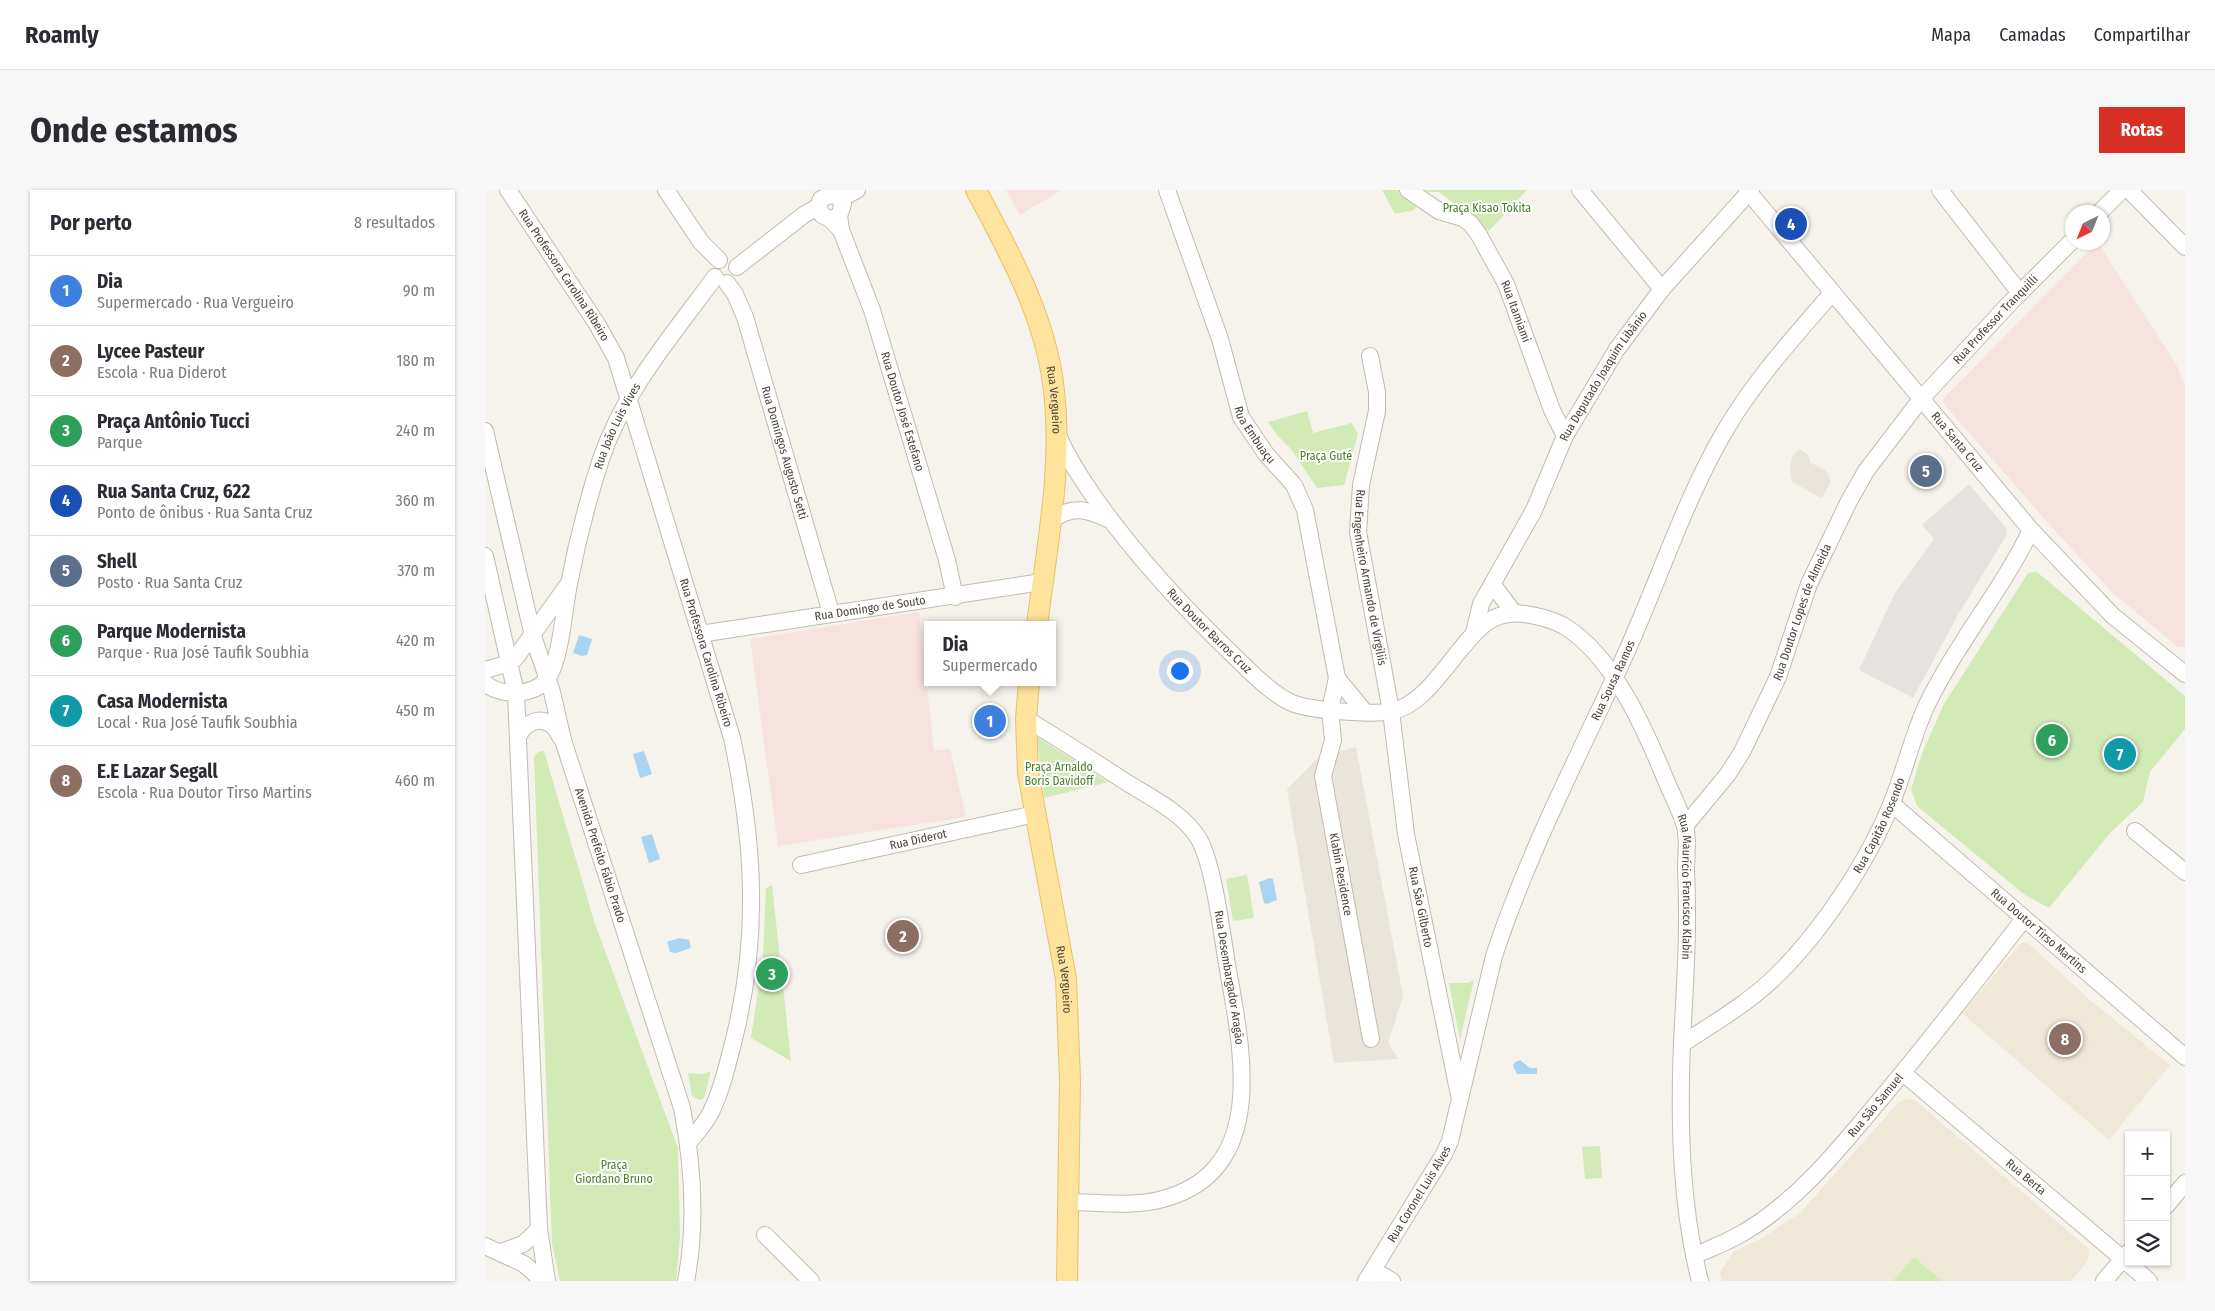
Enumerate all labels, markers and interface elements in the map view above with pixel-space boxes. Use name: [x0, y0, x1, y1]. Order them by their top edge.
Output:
text: Roamly: [25, 21, 99, 49]
text: Mapa: [1931, 24, 1971, 46]
text: Camadas: [1999, 24, 2066, 46]
text: Compartilhar: [2094, 24, 2190, 46]
button: Rotas: [2099, 107, 2185, 153]
text: Onde estamos: [30, 109, 238, 151]
park label: Praça Kisao Tokita: [1443, 201, 1531, 215]
pin: 4: [1775, 205, 1807, 243]
north arrow: [2065, 205, 2110, 250]
street label: Rua Professora Carolina Ribeiro: [516, 207, 612, 344]
text: Por perto: [50, 210, 132, 236]
text: 8 resultados: [354, 213, 435, 232]
text: Dia: [97, 270, 123, 293]
street label: Rua Professor Tranquilli: [1950, 272, 2041, 367]
street label: Rua Itamiami: [1498, 278, 1534, 344]
text: 1: [63, 281, 69, 300]
text: 90 m: [403, 281, 435, 300]
text: Supermercado · Rua Vergueiro: [97, 293, 294, 312]
street label: Rua Deputado Joaquim Libânio: [1557, 308, 1650, 443]
text: Lycee Pasteur: [97, 340, 204, 363]
street label: Rua Doutor José Estefano: [878, 350, 927, 473]
text: 2: [62, 351, 70, 370]
text: 180 m: [396, 351, 435, 370]
text: Escola · Rua Diderot: [97, 363, 226, 382]
street label: Rua Vergueiro: [1043, 365, 1064, 434]
street label: Rua João Luis Vives: [591, 380, 644, 471]
street label: Rua Domingos Augusto Setti: [758, 384, 810, 521]
street label: Rua Embuaçu: [1231, 405, 1278, 466]
street label: Rua Santa Cruz: [1928, 409, 1986, 475]
text: Praça Antônio Tucci: [97, 410, 250, 433]
text: 3: [62, 421, 70, 440]
text: 240 m: [396, 421, 435, 440]
text: Parque: [97, 433, 142, 452]
park label: Praça Guté: [1300, 449, 1352, 463]
pin: 5: [1910, 452, 1942, 490]
text: Rua Santa Cruz, 622: [97, 480, 250, 503]
street label: Rua Engenheiro Armando de Virgiliis: [1351, 489, 1389, 667]
text: 4: [62, 491, 70, 510]
text: 360 m: [395, 491, 435, 510]
text: Ponto de ônibus · Rua Santa Cruz: [97, 503, 312, 522]
street label: Rua Doutor Lopes de Almeida: [1770, 541, 1834, 683]
text: Shell: [97, 550, 137, 573]
text: 5: [62, 561, 70, 580]
text: 370 m: [397, 561, 435, 580]
text: Posto · Rua Santa Cruz: [97, 573, 242, 592]
street label: Rua Professora Carolina Ribeiro: [677, 577, 735, 729]
street label: Rua Doutor Barros Cruz: [1164, 586, 1255, 677]
street label: Rua Domingo de Souto: [814, 593, 926, 623]
text: Parque Modernista: [97, 620, 246, 643]
popup: [924, 621, 1056, 686]
text: 6: [62, 631, 70, 650]
text: 420 m: [396, 631, 435, 650]
text: Dia: [942, 633, 968, 656]
street label: Rua Sousa Ramos: [1588, 638, 1638, 723]
text: Parque · Rua José Taufik Soubhia: [97, 643, 309, 662]
text: Supermercado: [942, 656, 1038, 675]
your location: [1167, 658, 1193, 684]
text: Casa Modernista: [97, 690, 228, 713]
text: 7: [63, 701, 69, 720]
text: 450 m: [396, 701, 435, 720]
pin: 1: [974, 702, 1006, 740]
text: Local · Rua José Taufik Soubhia: [97, 713, 298, 732]
pin: 6: [2036, 721, 2068, 759]
pin: 7: [2104, 735, 2136, 773]
text: E.E Lazar Segall: [97, 760, 218, 783]
park label: Praça Arnaldo Boris Davidoff: [1024, 760, 1095, 788]
text: 8: [62, 771, 70, 790]
text: 460 m: [395, 771, 435, 790]
street label: Rua Capitão Rosendo: [1850, 776, 1907, 876]
text: Escola · Rua Doutor Tirso Martins: [97, 783, 312, 802]
street label: Avenida Prefeito Fábio Prado: [572, 786, 629, 924]
street label: Rua Maurício Francisco Klabin: [1674, 812, 1694, 960]
street label: Rua Diderot: [888, 826, 948, 852]
street label: Klabin Residence: [1327, 832, 1355, 917]
street label: Rua São Gilberto: [1406, 865, 1436, 949]
street label: Rua Doutor Tirso Martins: [1988, 886, 2090, 976]
street label: Rua Desembargador Aragão: [1212, 909, 1247, 1045]
pin: 2: [887, 917, 919, 955]
street label: Rua Vergueiro: [1053, 945, 1074, 1014]
pin: 3: [756, 955, 788, 993]
pin: 8: [2049, 1020, 2081, 1058]
street label: Rua São Samuel: [1845, 1071, 1906, 1140]
map controls: [2125, 1131, 2170, 1266]
button: +: [2125, 1131, 2170, 1176]
street label: Rua Coronel Luis Alves: [1385, 1144, 1454, 1245]
street label: Rua Berta: [2003, 1156, 2049, 1198]
park label: Praça Giordano Bruno: [575, 1158, 653, 1186]
button: −: [2125, 1176, 2170, 1221]
button: layers: [2125, 1221, 2170, 1266]

